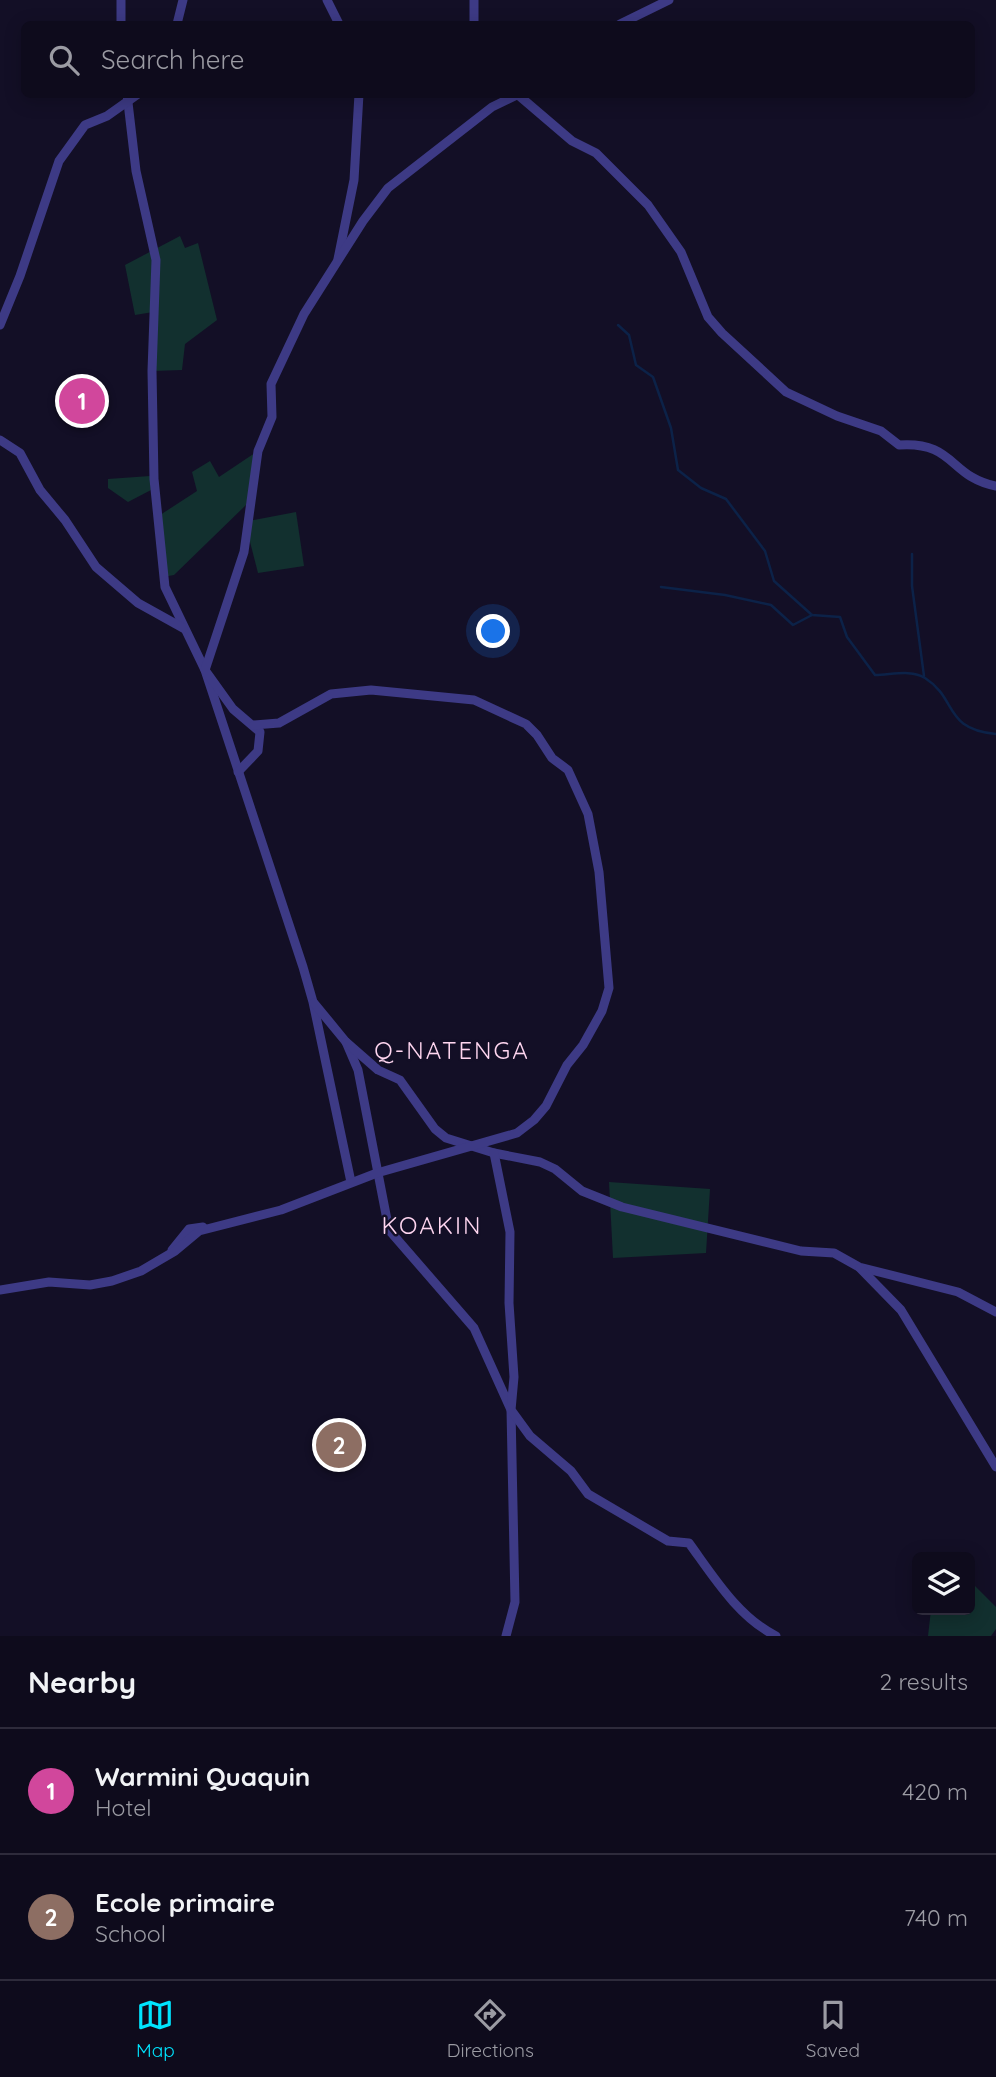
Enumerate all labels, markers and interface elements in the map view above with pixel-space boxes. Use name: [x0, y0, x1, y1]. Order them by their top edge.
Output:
search box: [21, 21, 975, 98]
icon: search: [45, 41, 83, 79]
text: Search here: [101, 43, 245, 76]
pin: 1: [59, 375, 105, 427]
your location: [476, 614, 510, 648]
district label: Q-NATENGA: [374, 1035, 530, 1065]
district label: KOAKIN: [382, 1210, 482, 1240]
pin: 2: [316, 1419, 362, 1471]
map controls: [912, 1552, 975, 1615]
button: layers: [912, 1552, 975, 1615]
text: Nearby: [28, 1663, 136, 1701]
text: 2 results: [879, 1667, 968, 1696]
text: Warmini Quaquin: [95, 1760, 310, 1793]
text: 1: [47, 1777, 55, 1806]
text: 420 m: [902, 1777, 968, 1806]
text: Hotel: [95, 1793, 151, 1822]
text: Ecole primaire: [95, 1886, 275, 1919]
text: 2: [44, 1903, 58, 1932]
text: 740 m: [904, 1903, 968, 1932]
text: School: [95, 1919, 166, 1948]
tab: Map: [136, 1996, 175, 2062]
tab: Directions: [447, 1996, 534, 2062]
tab: Saved: [806, 1996, 860, 2062]

